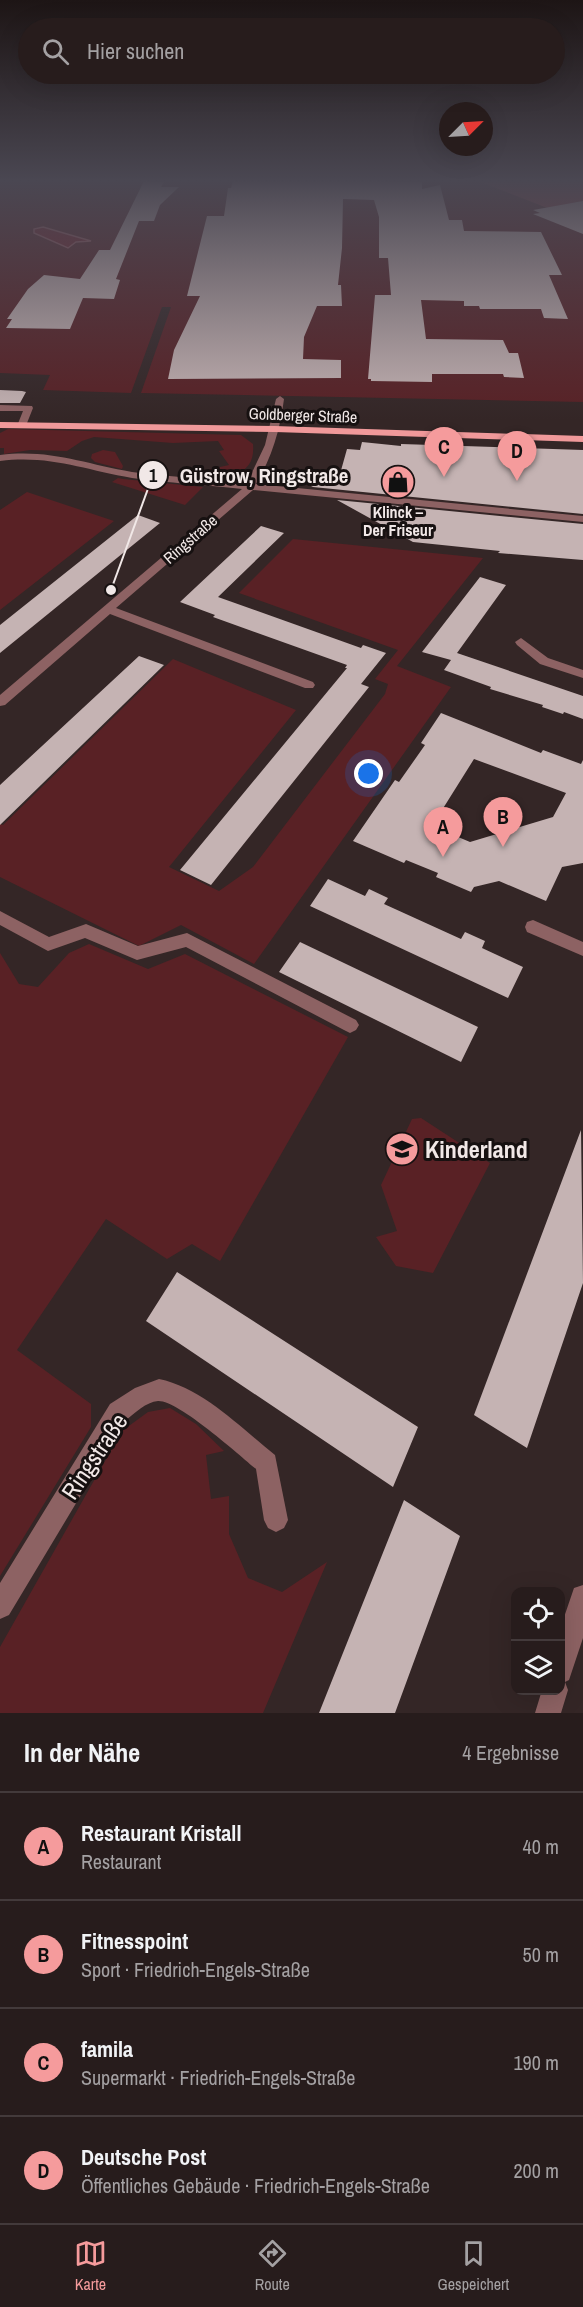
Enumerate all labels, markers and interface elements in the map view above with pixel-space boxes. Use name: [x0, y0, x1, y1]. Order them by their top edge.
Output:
search box: [18, 18, 565, 84]
icon: search: [39, 35, 72, 68]
text: Hier suchen: [87, 36, 184, 66]
north arrow: [439, 102, 493, 156]
street label: Goldberger Straße: [248, 402, 358, 428]
pin: C: [424, 428, 464, 477]
pin: D: [498, 432, 536, 481]
callout: Güstrow, Ringstraße: [138, 456, 361, 495]
text: Güstrow, Ringstraße: [180, 461, 348, 490]
text: 1: [149, 463, 158, 488]
shop icon: Klinck – Der Friseur: [380, 464, 416, 500]
place label: Klinck – Der Friseur: [363, 501, 434, 541]
street label: Ringstraße: [158, 509, 222, 569]
your location: [354, 759, 383, 788]
pin: B: [484, 798, 522, 847]
pin: A: [424, 808, 462, 857]
school or university icon: Kinderland: [384, 1131, 420, 1167]
place label: Kinderland: [425, 1133, 528, 1165]
street label: Ringstraße: [54, 1407, 134, 1505]
map controls: [511, 1587, 565, 1695]
button: locate: [511, 1587, 565, 1641]
button: layers: [511, 1641, 565, 1695]
text: In der Nähe: [24, 1735, 140, 1770]
text: 4 Ergebnisse: [462, 1739, 559, 1766]
text: Restaurant Kristall: [81, 1818, 241, 1848]
text: A: [38, 1833, 49, 1860]
text: 40 m: [523, 1833, 559, 1860]
text: Restaurant: [81, 1848, 161, 1875]
text: Fitnesspoint: [81, 1926, 188, 1956]
text: B: [38, 1941, 49, 1968]
text: 50 m: [523, 1941, 559, 1968]
text: Sport · Friedrich-Engels-Straße: [81, 1956, 310, 1983]
text: famila: [81, 2034, 133, 2064]
text: C: [38, 2049, 49, 2076]
text: 190 m: [513, 2049, 559, 2076]
text: Supermarkt · Friedrich-Engels-Straße: [81, 2064, 355, 2091]
text: Deutsche Post: [81, 2142, 206, 2172]
text: D: [38, 2157, 49, 2184]
text: 200 m: [513, 2157, 559, 2184]
text: Öffentliches Gebäude · Friedrich-Engels-Straße: [81, 2172, 430, 2199]
tab: Karte: [74, 2237, 107, 2295]
tab: Route: [255, 2237, 290, 2295]
tab: Gespeichert: [438, 2237, 509, 2295]

